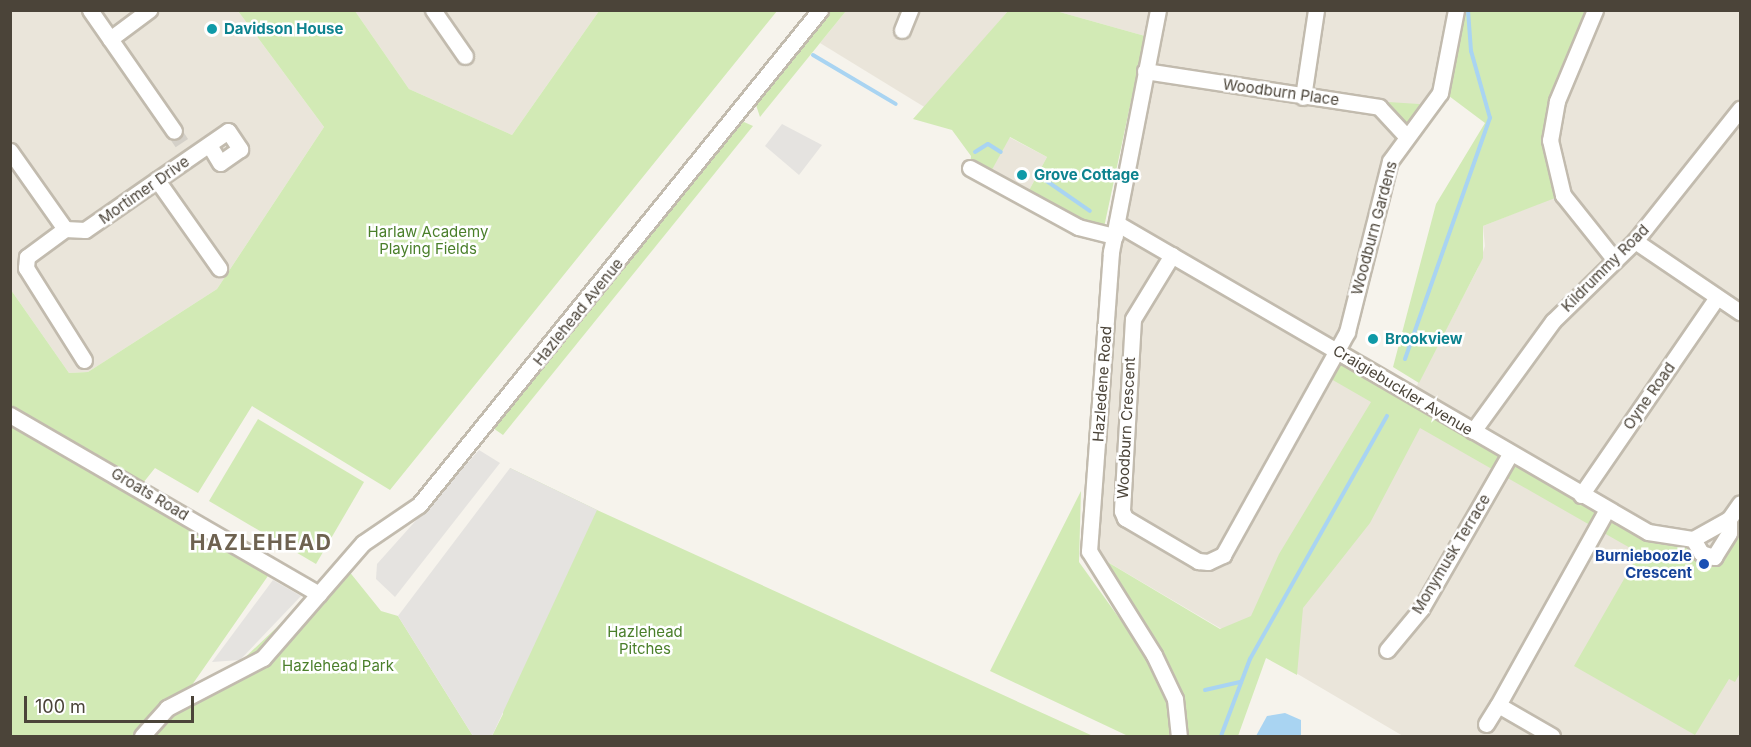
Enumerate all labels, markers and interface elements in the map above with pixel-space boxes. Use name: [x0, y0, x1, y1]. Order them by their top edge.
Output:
place label: Davidson House: [224, 20, 343, 38]
marker: Davidson House: [205, 22, 219, 36]
street label: Woodburn Place: [1222, 75, 1340, 109]
street label: Mortimer Drive: [95, 152, 193, 228]
street label: Woodburn Gardens: [1347, 159, 1401, 297]
place label: Grove Cottage: [1034, 166, 1139, 184]
marker: Grove Cottage: [1015, 168, 1029, 182]
street label: Kildrummy Road: [1558, 221, 1652, 315]
park label: Harlaw Academy Playing Fields: [368, 222, 488, 257]
street label: Hazlehead Avenue: [529, 255, 627, 369]
street label: Hazledene Road: [1089, 325, 1115, 443]
place label: Brookview: [1385, 330, 1462, 348]
marker: Brookview: [1366, 332, 1380, 346]
street label: Craigiebuckler Avenue: [1330, 341, 1476, 439]
street label: Woodburn Crescent: [1113, 356, 1139, 500]
street label: Oyne Road: [1619, 359, 1679, 433]
street label: Groats Road: [108, 464, 192, 524]
street label: Monymusk Terrace: [1408, 491, 1494, 617]
district label: HAZLEHEAD: [190, 530, 332, 556]
place label: Burnieboozle Crescent: [1595, 546, 1692, 581]
marker: Burnieboozle Crescent: [1697, 557, 1711, 571]
park label: Hazlehead Pitches: [607, 622, 683, 657]
park label: Hazlehead Park: [282, 657, 394, 675]
scale bar: [27, 684, 196, 722]
text: 100 m: [35, 696, 86, 717]

